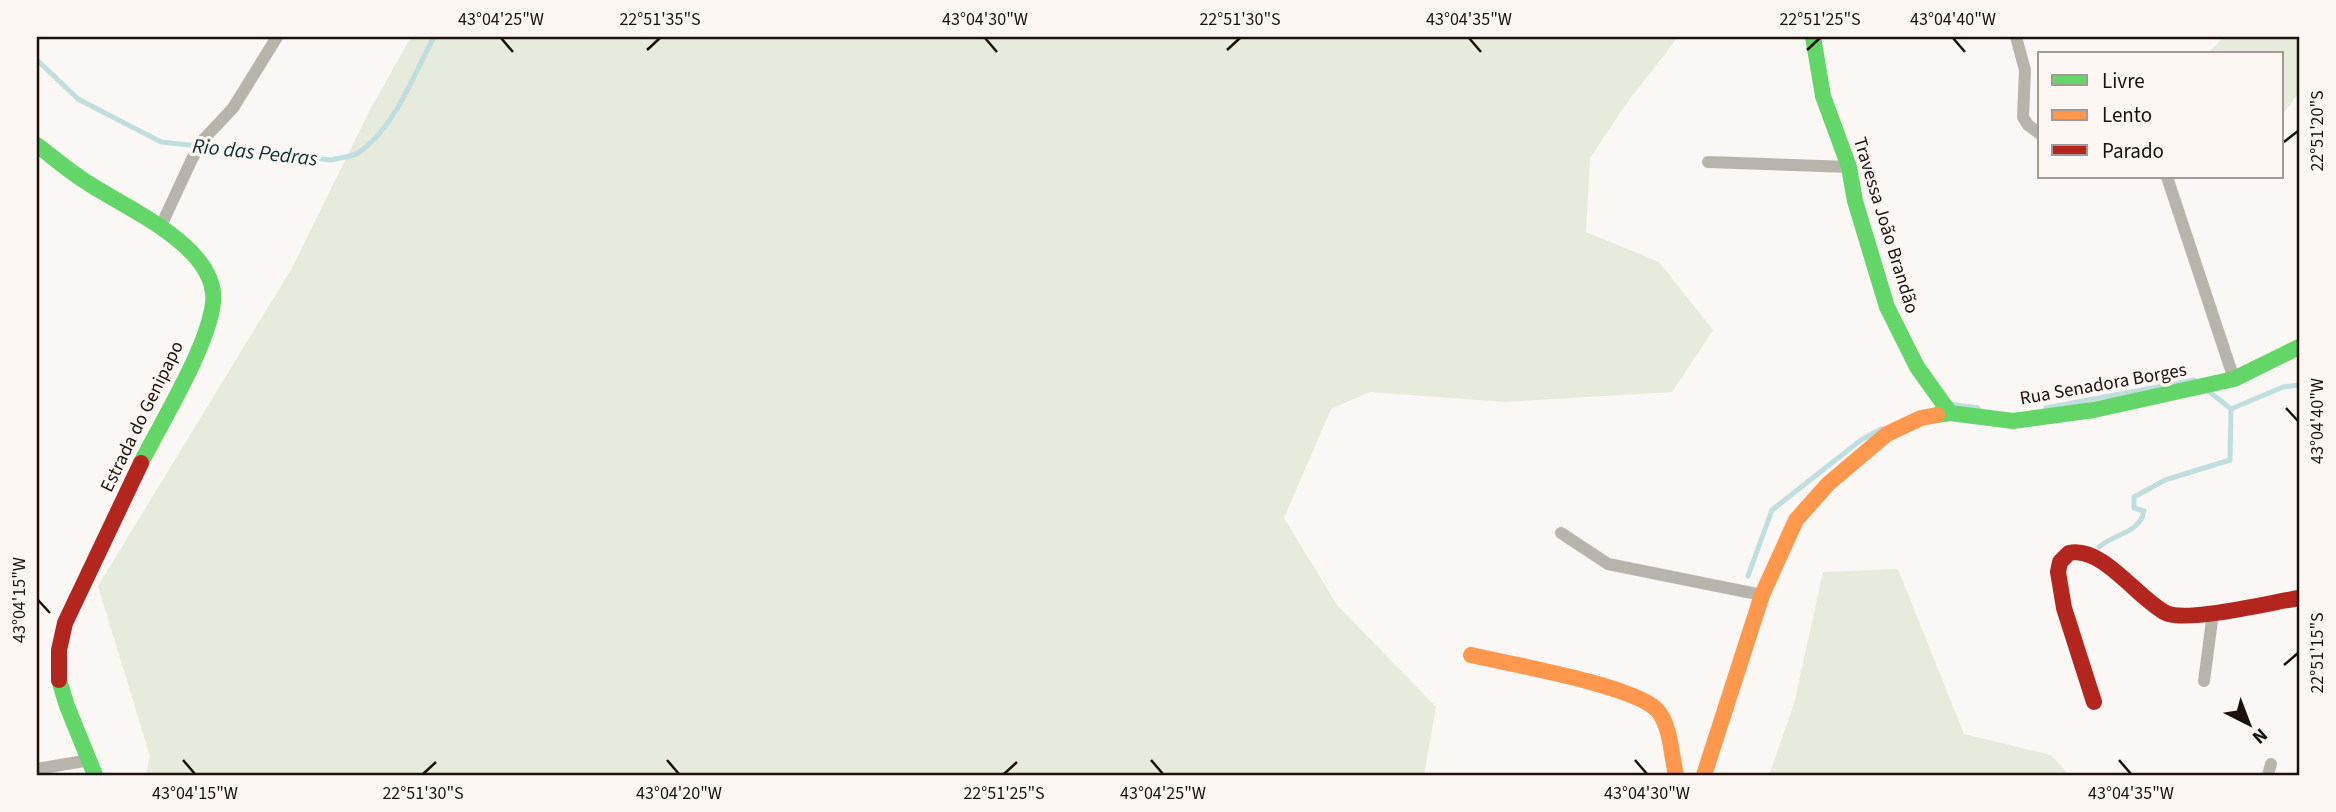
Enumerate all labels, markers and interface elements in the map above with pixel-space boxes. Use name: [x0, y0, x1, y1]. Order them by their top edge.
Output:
text: 43°04'25"W: [458, 7, 544, 32]
text: 22°51'35"S: [619, 7, 701, 32]
text: 43°04'30"W: [942, 7, 1028, 32]
text: 22°51'30"S: [1199, 7, 1281, 32]
text: 43°04'35"W: [1426, 7, 1512, 32]
text: 22°51'25"S: [1779, 7, 1861, 32]
text: 43°04'40"W: [1910, 7, 1996, 32]
legend: [2038, 52, 2284, 178]
text: Livre: [2102, 66, 2145, 96]
text: 22°51'20"S: [2305, 90, 2330, 172]
text: Lento: [2102, 100, 2152, 130]
water label: Rio das Pedras: [191, 130, 319, 174]
street label: Travessa João Brandão: [1846, 134, 1925, 317]
text: Parado: [2102, 136, 2164, 166]
street label: Estrada do Genipapo: [94, 336, 191, 497]
street label: Rua Senadora Borges: [2018, 357, 2189, 412]
text: 43°04'40"W: [2305, 378, 2330, 464]
text: 43°04'15"W: [7, 557, 32, 643]
text: 22°51'15"S: [2305, 612, 2330, 694]
north arrow: [2214, 690, 2284, 760]
text: N: [2246, 721, 2273, 750]
text: 43°04'15"W: [152, 781, 238, 806]
text: 22°51'30"S: [382, 781, 464, 806]
text: 43°04'20"W: [636, 781, 722, 806]
text: 22°51'25"S: [963, 781, 1045, 806]
text: 43°04'25"W: [1120, 781, 1206, 806]
text: 43°04'30"W: [1604, 781, 1690, 806]
text: 43°04'35"W: [2088, 781, 2174, 806]

